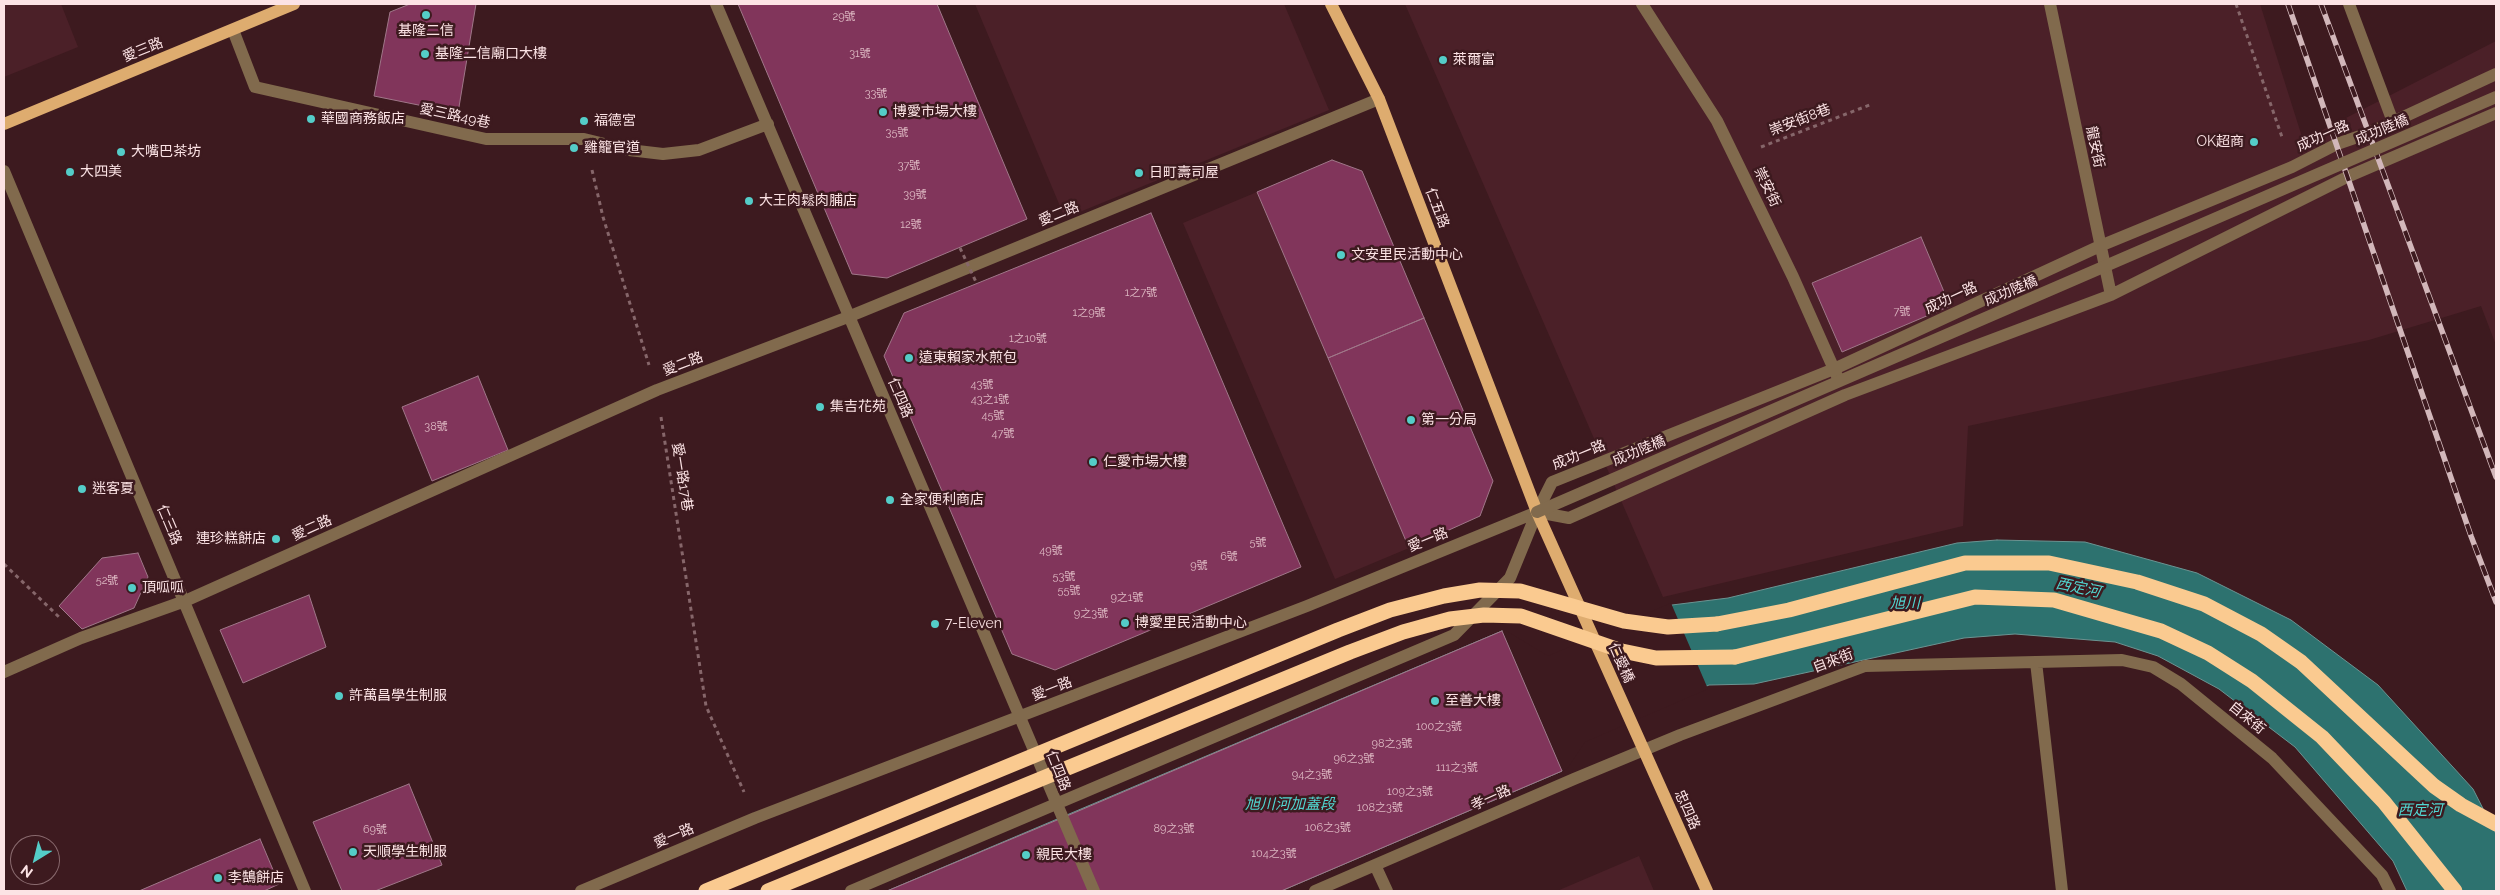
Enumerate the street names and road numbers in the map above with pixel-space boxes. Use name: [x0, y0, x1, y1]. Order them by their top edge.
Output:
street label: 愛三路: [120, 34, 166, 66]
street label: 愛三路49巷: [418, 100, 492, 132]
street label: 崇安街8巷: [1767, 101, 1833, 139]
street label: 成功陸橋: [2353, 111, 2411, 149]
street label: 成功一路: [2294, 117, 2352, 155]
street label: 龍安街: [2082, 125, 2108, 169]
street label: 崇安街: [1750, 164, 1784, 210]
street label: 仁五路: [1422, 185, 1452, 231]
street label: 愛二路: [1036, 198, 1082, 230]
street label: 成功陸橋: [1982, 272, 2040, 310]
street label: 成功一路: [1922, 279, 1980, 317]
street label: 愛二路: [660, 349, 706, 379]
street label: 仁四路: [884, 375, 916, 421]
street label: 成功陸橋: [1610, 432, 1668, 470]
street label: 成功一路: [1550, 437, 1608, 473]
street label: 愛一路17巷: [668, 441, 696, 513]
street label: 仁三路: [153, 502, 185, 548]
street label: 愛二路: [289, 512, 335, 544]
street label: 愛一路: [1405, 524, 1451, 556]
street label: 仁愛橋: [1605, 640, 1637, 686]
street label: 自來街: [1810, 646, 1856, 676]
street label: 愛一路: [1029, 674, 1075, 704]
street label: 自來街: [2225, 698, 2269, 738]
street label: 仁四路: [1042, 748, 1074, 794]
street label: 孝一路: [1468, 782, 1514, 814]
street label: 忠四路: [1671, 787, 1703, 833]
street label: 愛一路: [651, 820, 697, 852]

